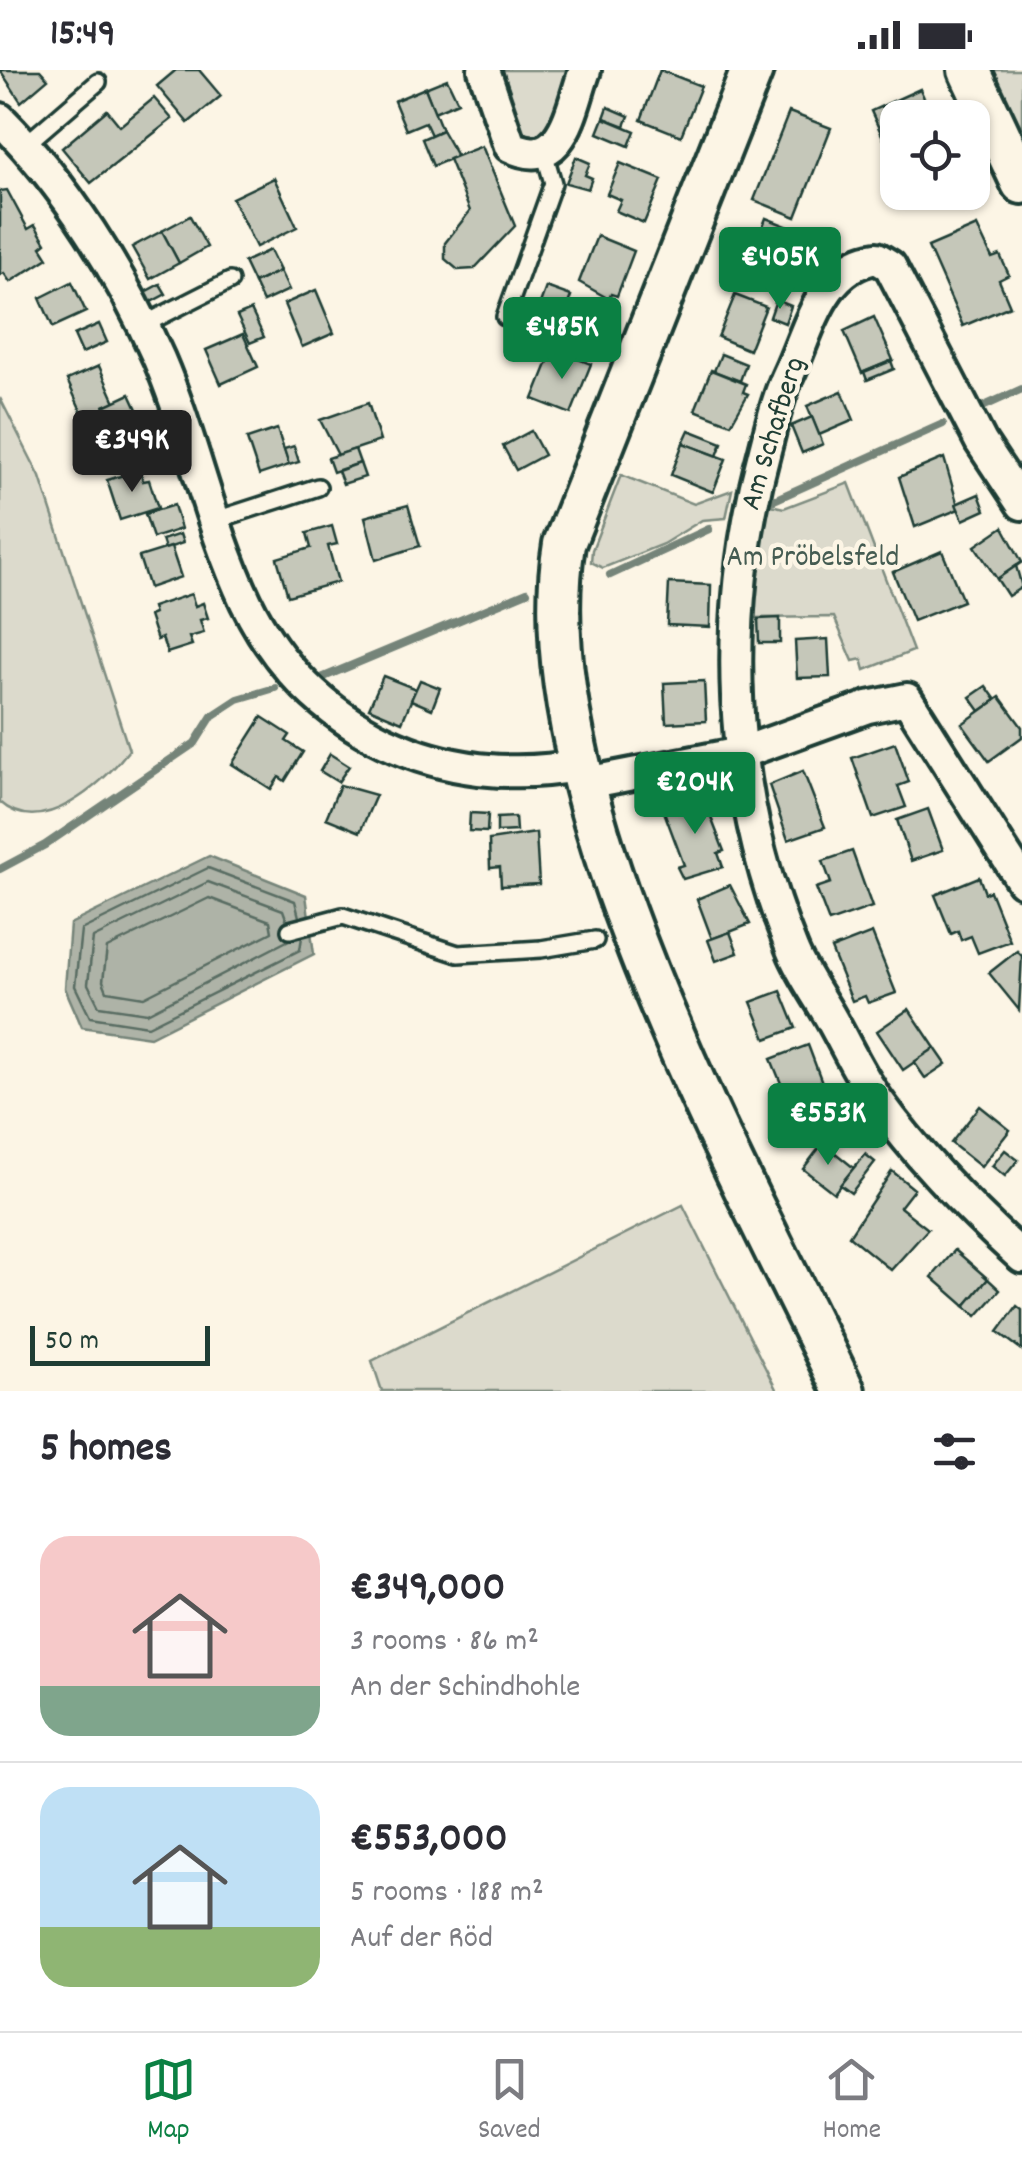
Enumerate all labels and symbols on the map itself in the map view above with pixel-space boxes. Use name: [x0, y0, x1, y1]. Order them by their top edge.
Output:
pin: €405K: [710, 227, 850, 312]
pin: €485K: [492, 297, 632, 382]
street label: Am Schafberg: [731, 352, 819, 516]
pin: €349K: [62, 410, 202, 495]
park label: Am Pröbelsfeld: [727, 538, 899, 581]
pin: €204K: [625, 752, 765, 837]
pin: €553K: [758, 1083, 898, 1168]
scale bar: [30, 1321, 210, 1366]

